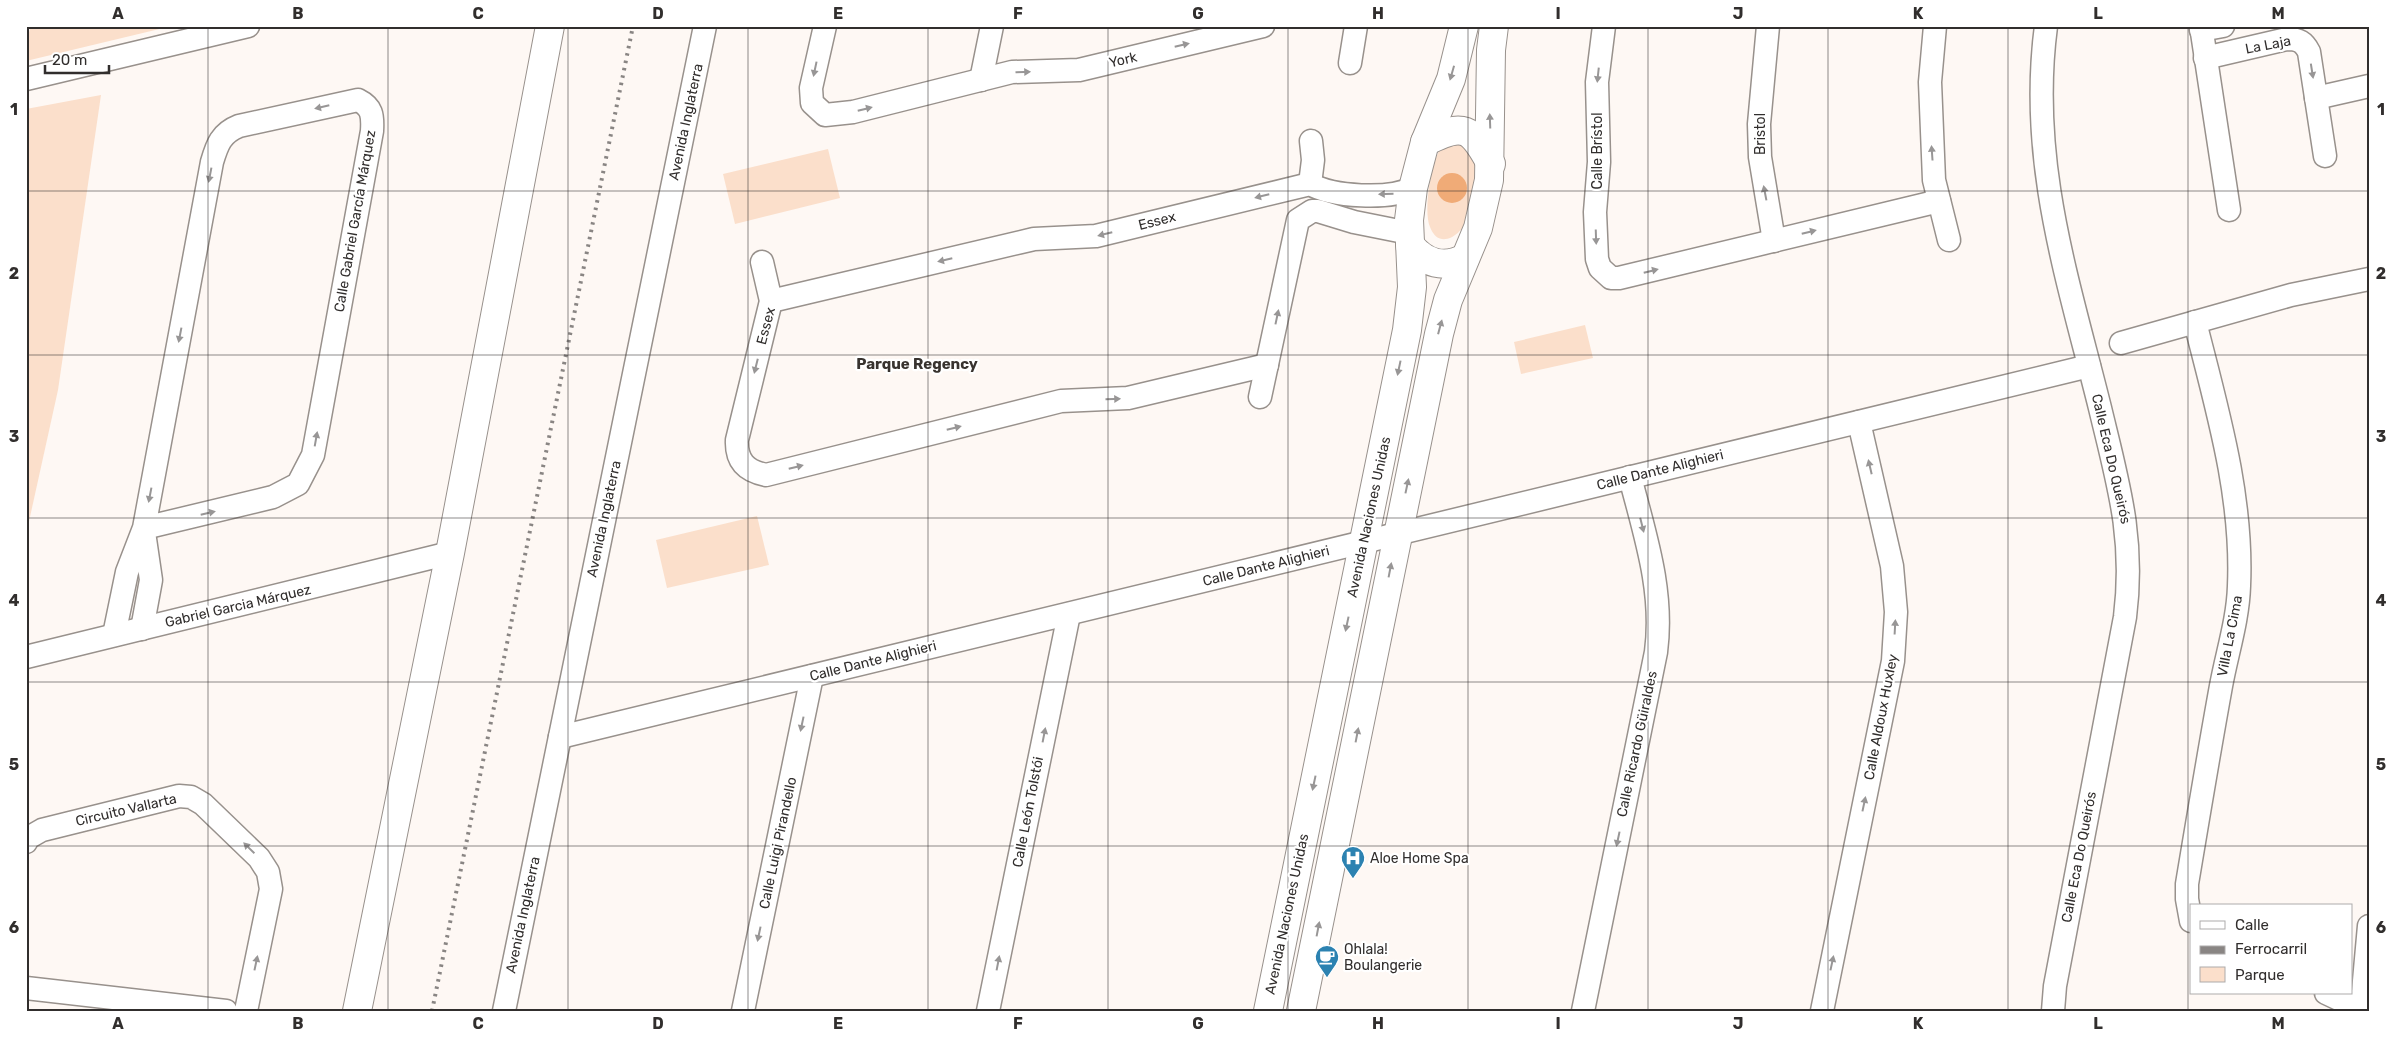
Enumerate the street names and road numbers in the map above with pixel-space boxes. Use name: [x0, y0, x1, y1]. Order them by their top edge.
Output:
street label: La Laja: [2244, 32, 2292, 58]
street label: York: [1107, 48, 1140, 71]
street label: Avenida Inglaterra: [665, 62, 707, 182]
street label: Calle Brístol: [1589, 112, 1606, 190]
street label: Bristol: [1752, 113, 1769, 155]
street label: Calle Gabriel García Márquez: [331, 129, 379, 313]
street label: Essex: [1137, 208, 1178, 234]
street label: Essex: [753, 305, 779, 347]
street label: Calle Eca Do Queirós: [2088, 392, 2134, 526]
street label: Avenida Naciones Unidas: [1344, 435, 1394, 599]
street label: Calle Dante Alighieri: [1595, 446, 1725, 494]
street label: Avenida Inglaterra: [583, 459, 625, 579]
street label: Calle Dante Alighieri: [1201, 542, 1331, 590]
street label: Gabriel Garcia Márquez: [163, 581, 313, 631]
street label: Villa La Cima: [2214, 594, 2246, 678]
street label: Calle Dante Alighieri: [808, 637, 938, 685]
street label: Calle Aldoux Huxley: [1860, 652, 1902, 781]
street label: Calle Ricardo Güiraldes: [1613, 669, 1661, 819]
street label: Calle León Tolstói: [1009, 755, 1047, 869]
street label: Calle Luigi Pirandello: [756, 775, 800, 911]
street label: Circuito Vallarta: [74, 790, 178, 830]
street label: Calle Eca Do Queirós: [2058, 790, 2100, 924]
street label: Avenida Naciones Unidas: [1262, 832, 1312, 996]
street label: Avenida Inglaterra: [502, 855, 544, 975]

